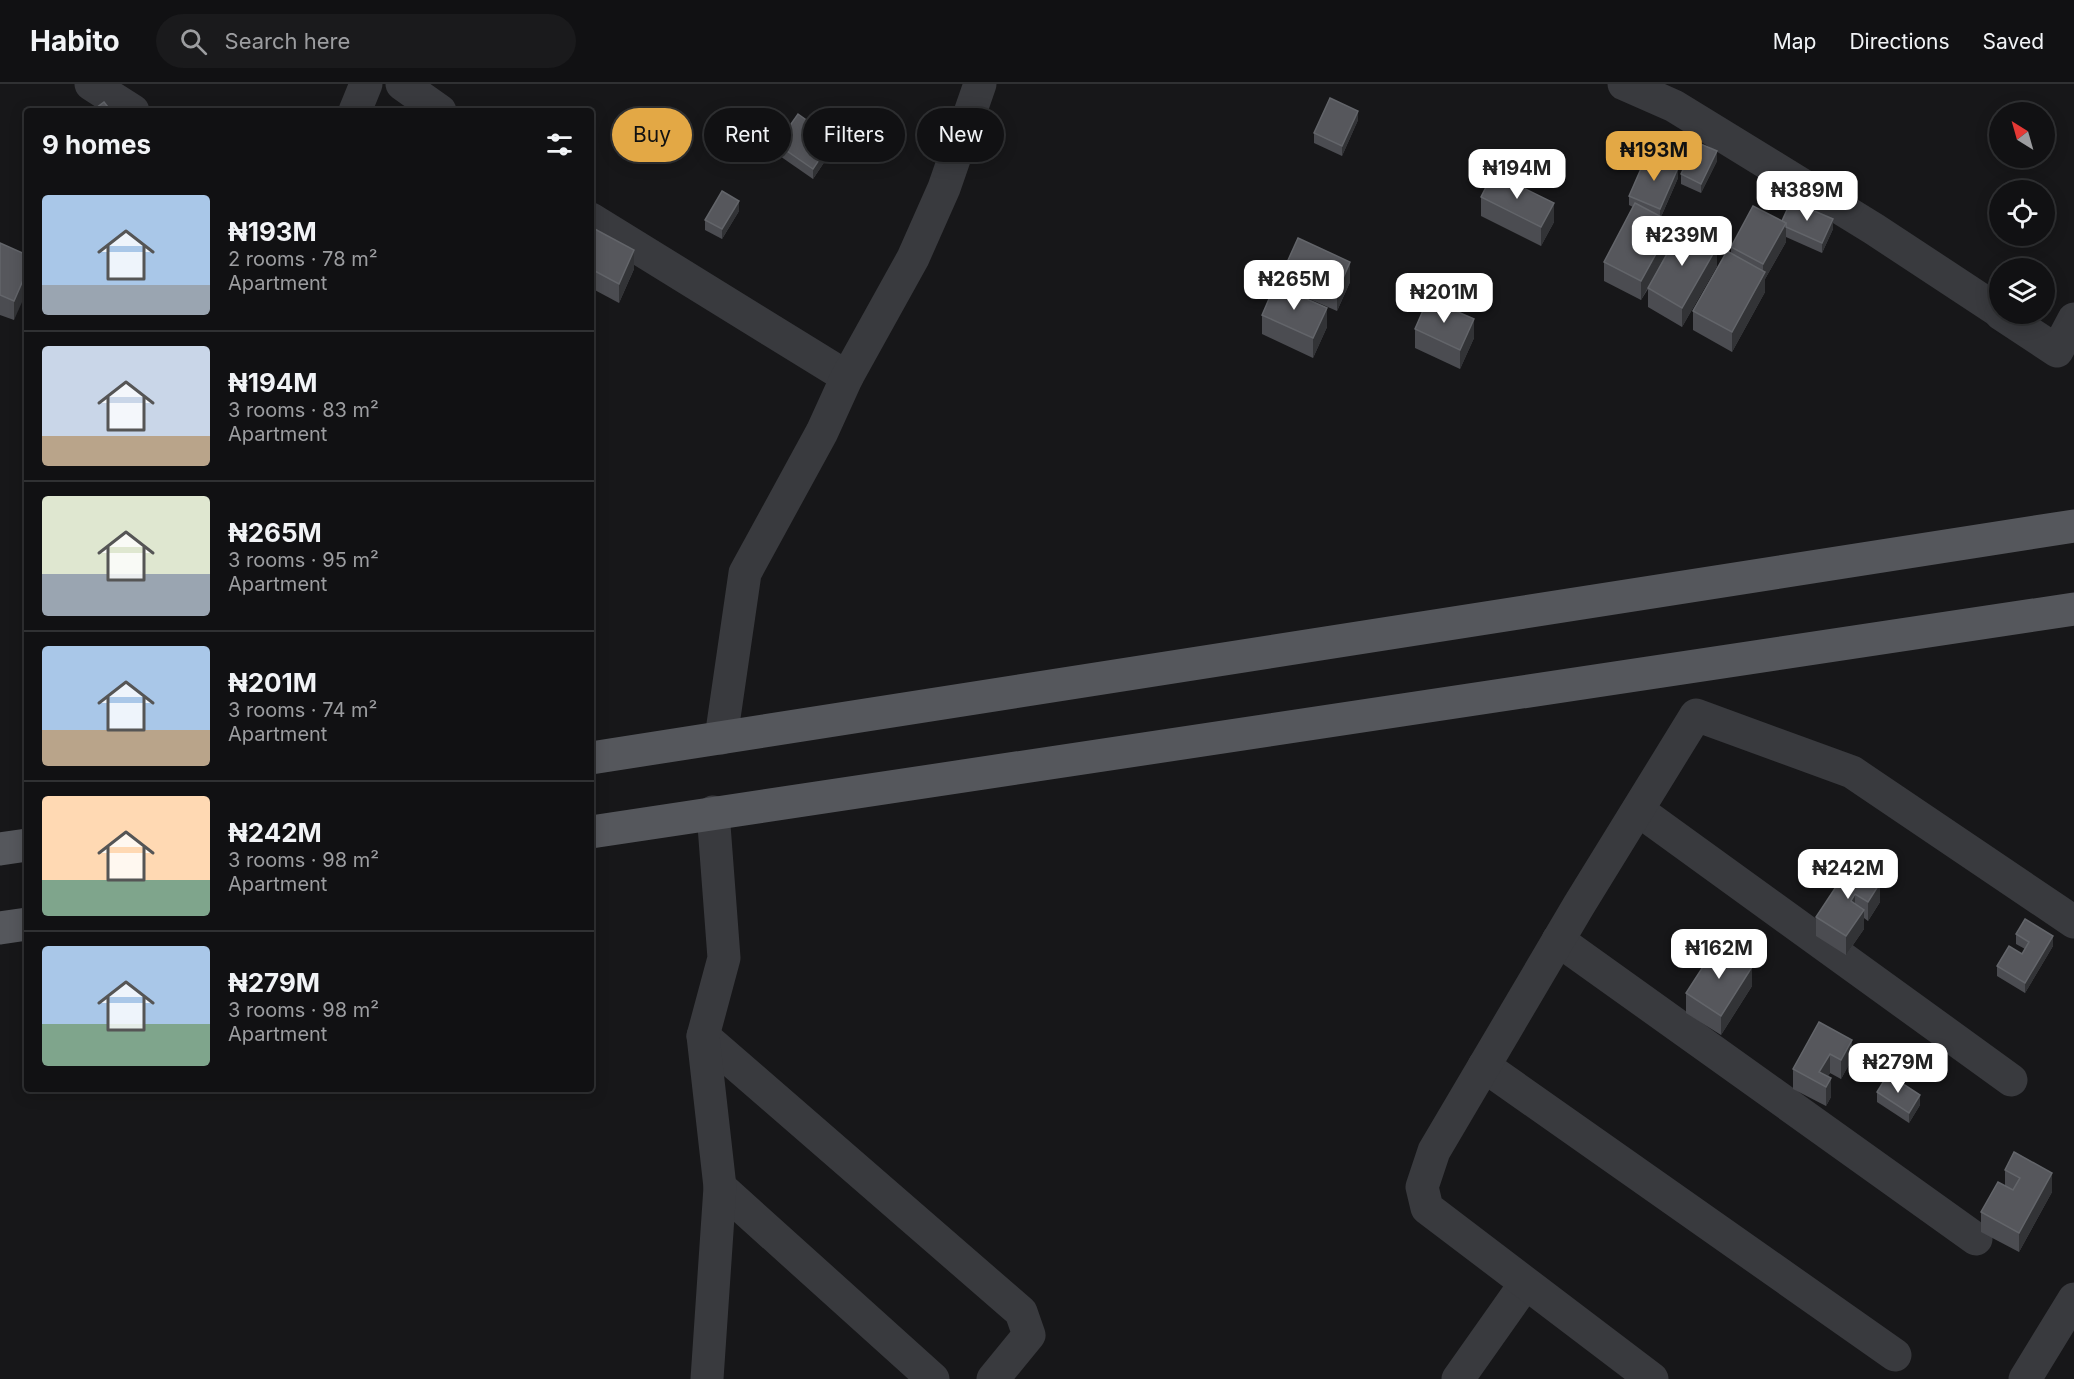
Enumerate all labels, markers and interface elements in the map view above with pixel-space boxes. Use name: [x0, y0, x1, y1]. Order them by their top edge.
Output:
search box: [156, 14, 576, 68]
text: Habito: [30, 24, 120, 58]
icon: search: [177, 25, 210, 58]
text: Search here: [225, 28, 350, 54]
text: Map: [1773, 29, 1816, 54]
text: Directions: [1849, 29, 1950, 54]
text: Saved: [1983, 29, 2044, 54]
north arrow: [1989, 102, 2055, 168]
map controls: [1989, 102, 2055, 324]
chip: Buy: [612, 108, 692, 162]
chip: Rent: [704, 108, 791, 162]
chip: Filters: [803, 108, 905, 162]
chip: New: [917, 108, 1004, 162]
icon: filters: [543, 128, 576, 161]
text: 9 homes: [42, 129, 151, 160]
pin: ₦193M: [1612, 131, 1696, 182]
text: ₦193M: [1620, 138, 1688, 162]
pin: ₦194M: [1475, 149, 1559, 200]
text: ₦194M: [1483, 156, 1551, 180]
pin: ₦389M: [1765, 171, 1849, 222]
text: ₦389M: [1771, 178, 1843, 202]
button: locate: [1989, 180, 2055, 246]
text: ₦193M: [228, 216, 317, 247]
pin: ₦239M: [1640, 216, 1724, 267]
icon: home: [90, 219, 162, 291]
text: ₦239M: [1646, 223, 1718, 247]
text: 2 rooms · 78 m²: [228, 247, 377, 271]
button: layers: [1989, 258, 2055, 324]
pin: ₦265M: [1252, 260, 1336, 311]
text: ₦265M: [1258, 267, 1330, 291]
text: Apartment: [228, 271, 327, 295]
pin: ₦201M: [1402, 273, 1486, 324]
text: ₦201M: [1410, 280, 1478, 304]
text: ₦194M: [228, 367, 318, 398]
icon: home: [90, 370, 162, 442]
text: 3 rooms · 83 m²: [228, 398, 379, 422]
text: Apartment: [228, 422, 327, 446]
text: ₦265M: [228, 517, 322, 548]
icon: home: [90, 520, 162, 592]
text: 3 rooms · 95 m²: [228, 548, 379, 572]
text: Apartment: [228, 572, 327, 596]
text: ₦201M: [228, 667, 317, 698]
icon: home: [90, 670, 162, 742]
text: 3 rooms · 74 m²: [228, 698, 377, 722]
text: Apartment: [228, 722, 327, 746]
text: ₦242M: [228, 817, 322, 848]
icon: home: [90, 820, 162, 892]
text: 3 rooms · 98 m²: [228, 848, 379, 872]
pin: ₦242M: [1806, 849, 1890, 900]
text: ₦242M: [1812, 856, 1884, 880]
text: Apartment: [228, 872, 327, 896]
pin: ₦162M: [1677, 929, 1761, 980]
text: ₦162M: [1685, 936, 1753, 960]
text: ₦279M: [228, 967, 320, 998]
icon: home: [90, 970, 162, 1042]
text: 3 rooms · 98 m²: [228, 998, 379, 1022]
text: Apartment: [228, 1022, 327, 1046]
pin: ₦279M: [1856, 1043, 1940, 1094]
text: ₦279M: [1863, 1050, 1933, 1074]

